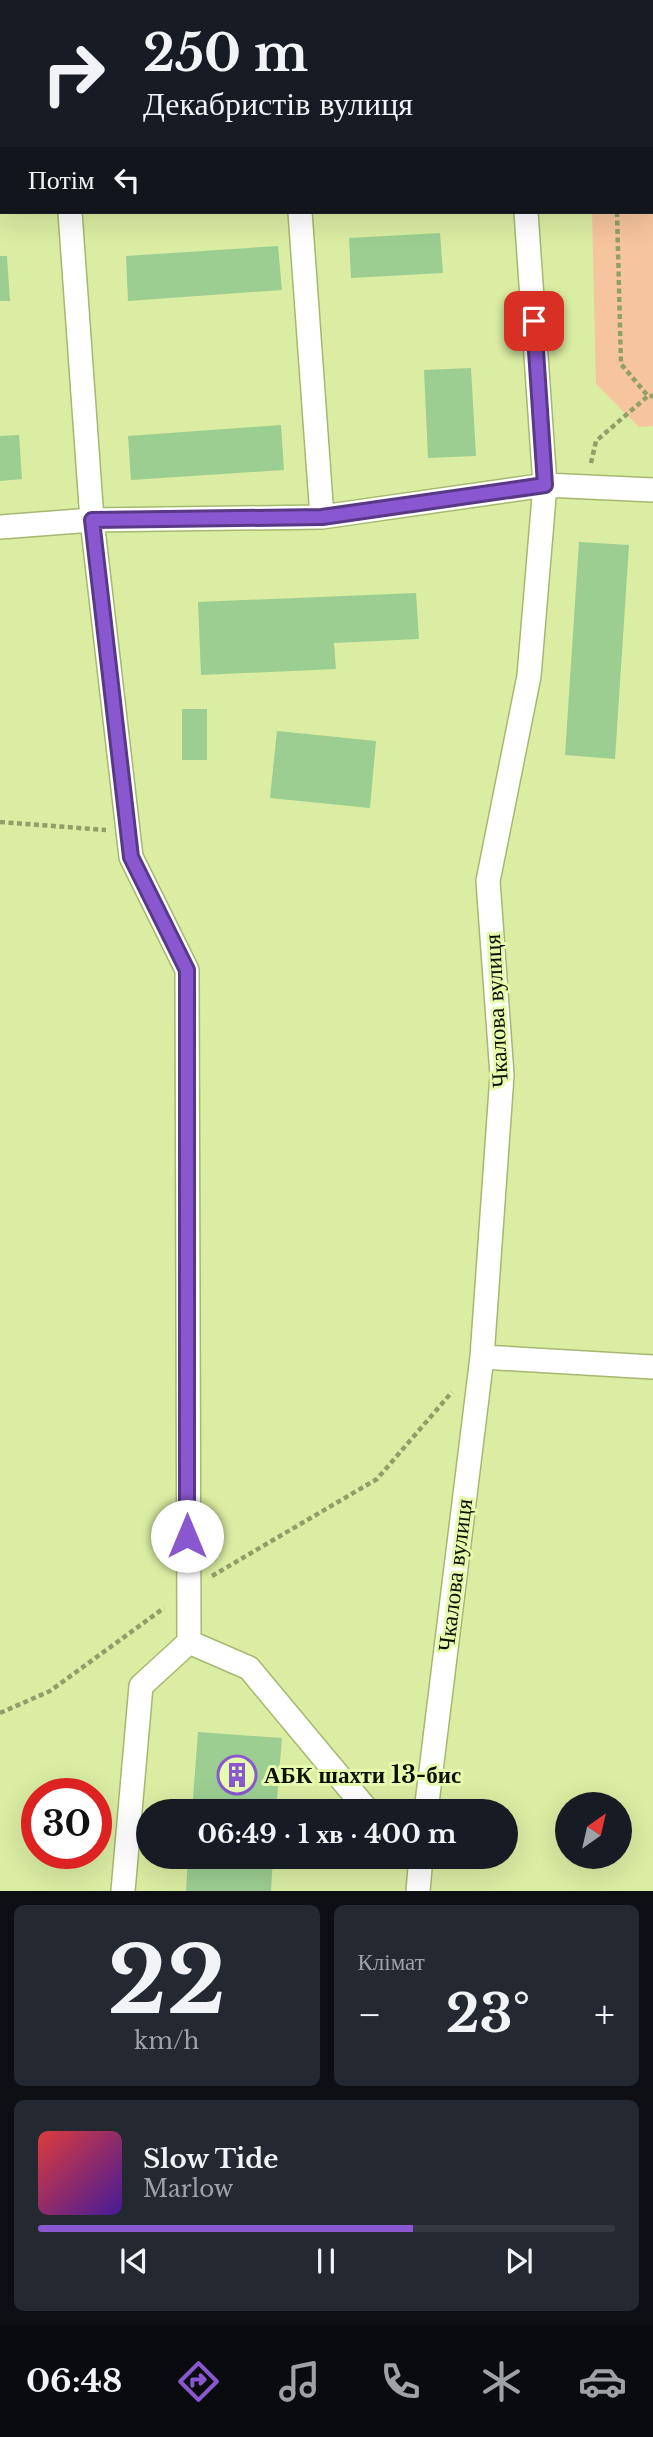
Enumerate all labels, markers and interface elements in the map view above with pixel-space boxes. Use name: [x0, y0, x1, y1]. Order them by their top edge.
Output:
text: 250 m: [143, 23, 308, 84]
icon: right: [28, 28, 119, 119]
text: Декабристів вулиця: [143, 84, 413, 124]
icon: left: [108, 161, 146, 199]
text: Потім: [28, 164, 94, 196]
pin: [504, 291, 564, 351]
icon: arrive: [515, 302, 553, 340]
street label: Чкалова вулиця: [478, 933, 514, 1089]
street label: Чкалова вулиця: [432, 1497, 478, 1653]
position arrow: [150, 1499, 224, 1573]
building icon: АБК шахти 13-бис: [216, 1754, 258, 1796]
place label: АБК шахти 13-бис: [264, 1761, 461, 1789]
speed limit sign: 30: [21, 1778, 112, 1869]
north arrow: [555, 1792, 632, 1869]
map controls: [555, 1792, 632, 1869]
text: 06:49 · 1 хв · 400 m: [197, 1818, 457, 1850]
text: 22: [108, 1925, 226, 2038]
text: Клімат: [358, 1948, 425, 1976]
text: 23°: [446, 1982, 530, 2046]
text: −: [358, 1991, 382, 2038]
text: +: [594, 1991, 615, 2038]
text: km/h: [134, 2027, 199, 2055]
text: Slow Tide: [143, 2143, 279, 2175]
text: Marlow: [143, 2175, 233, 2203]
icon: previous: [115, 2242, 153, 2280]
icon: pause: [307, 2242, 345, 2280]
icon: next: [500, 2242, 538, 2280]
icon: directions: [174, 2357, 223, 2406]
icon: music: [275, 2357, 324, 2406]
icon: phone: [376, 2357, 425, 2406]
icon: climate: [477, 2357, 526, 2406]
icon: car: [578, 2357, 627, 2406]
text: 06:48: [26, 2361, 122, 2401]

